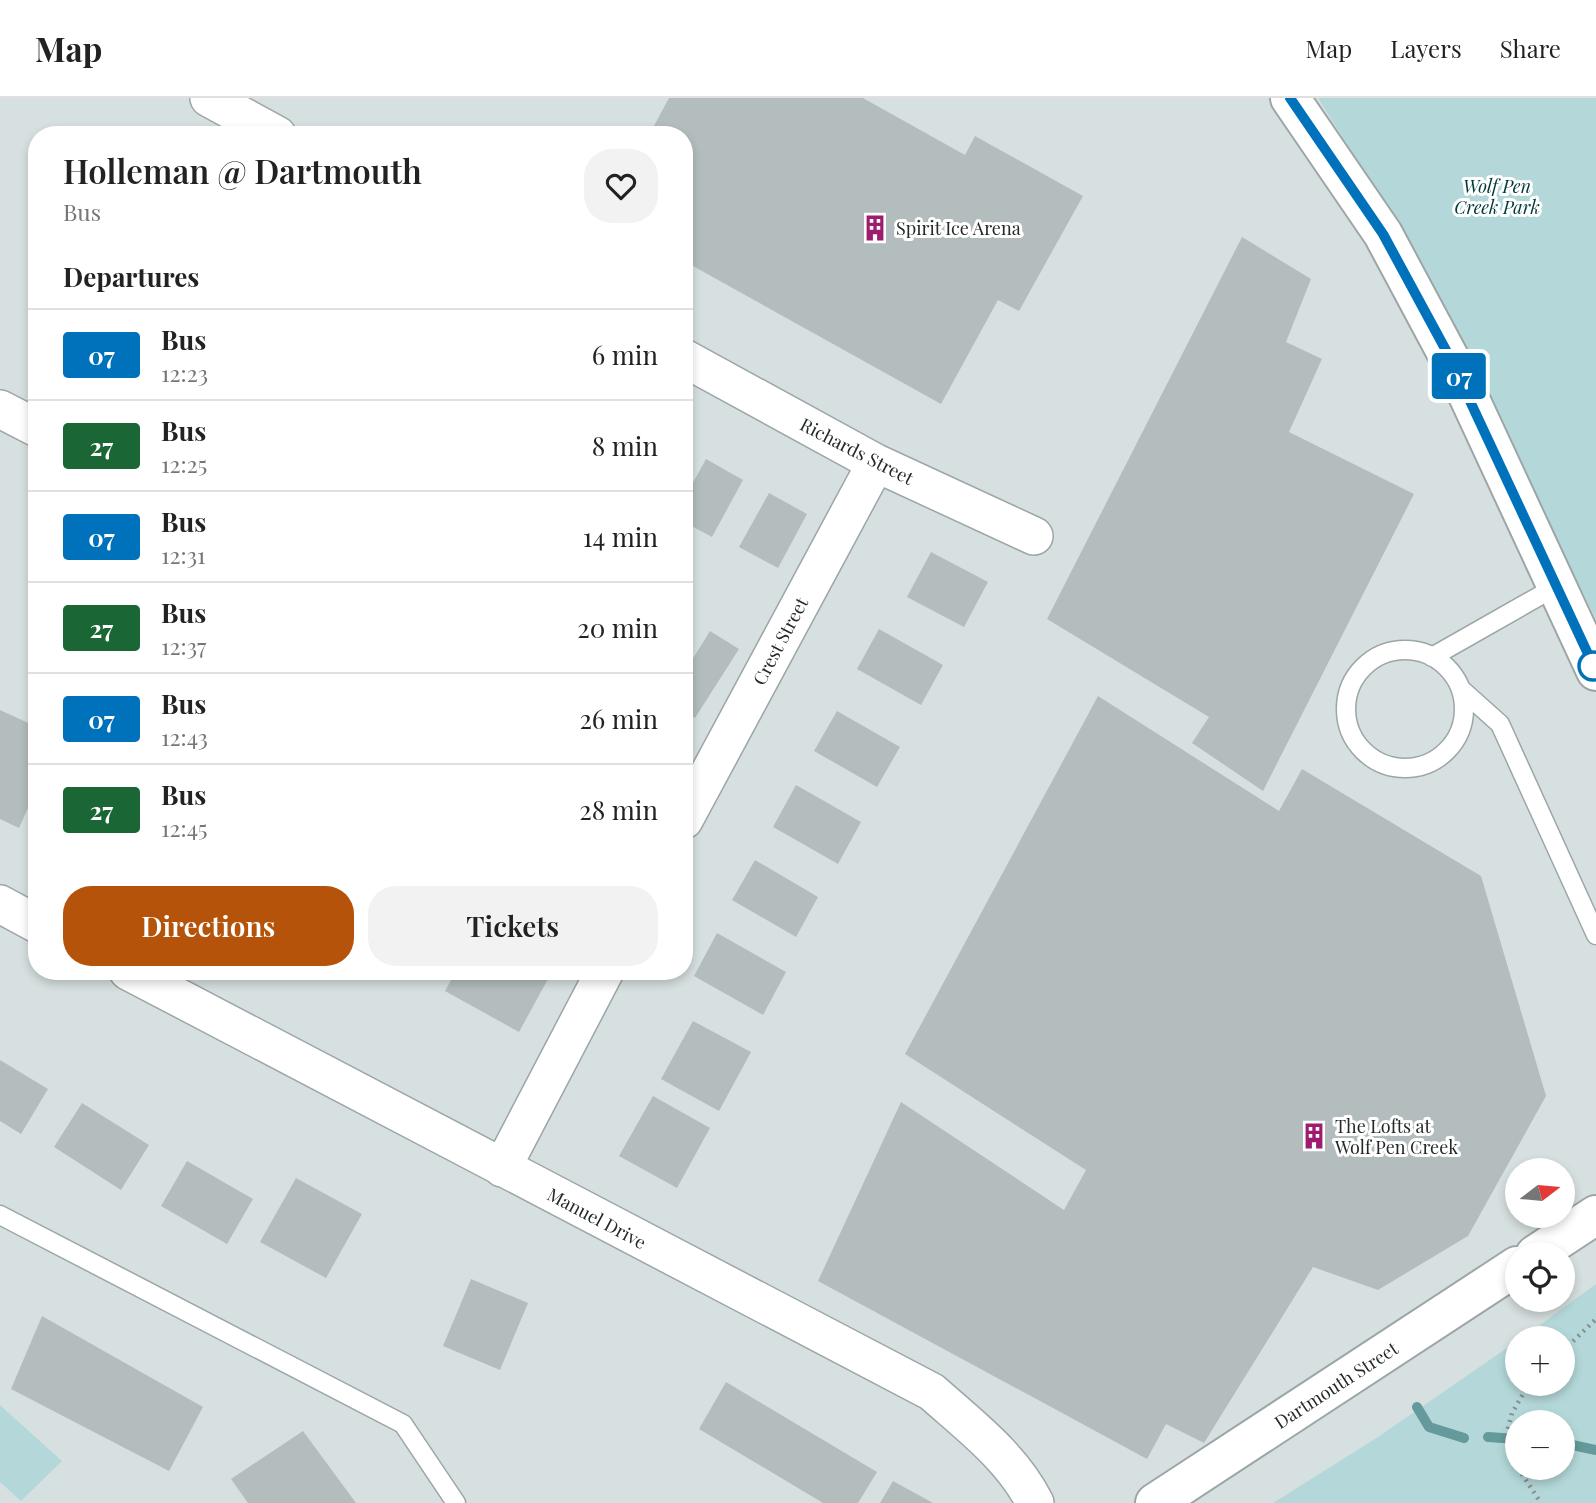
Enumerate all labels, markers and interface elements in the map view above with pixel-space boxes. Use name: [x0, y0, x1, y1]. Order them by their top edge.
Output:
text: Map: [35, 26, 102, 70]
text: Map: [1306, 32, 1352, 64]
text: Layers: [1390, 32, 1462, 64]
text: Share: [1500, 32, 1561, 64]
text: Holleman @ Dartmouth: [63, 148, 422, 192]
button: heart: [584, 149, 658, 223]
park label: Wolf Pen Creek Park: [1454, 174, 1540, 219]
text: Bus: [63, 196, 101, 227]
building icon: Spirit Ice Arena: [860, 213, 890, 243]
place label: Spirit Ice Arena: [896, 216, 1021, 240]
text: Departures: [63, 259, 199, 294]
text: Bus: [161, 322, 206, 357]
text: 6 min: [592, 337, 658, 372]
text: 07: [88, 339, 115, 371]
line badge: 07: [1428, 353, 1490, 399]
text: 12:23: [161, 357, 208, 388]
text: 07: [1446, 360, 1472, 392]
street label: Richards Street: [796, 412, 918, 490]
text: Bus: [161, 413, 206, 448]
text: 8 min: [592, 428, 658, 463]
text: 27: [90, 430, 113, 462]
text: 12:25: [161, 448, 207, 479]
text: Bus: [161, 504, 206, 539]
text: 14 min: [583, 519, 658, 554]
text: 07: [88, 521, 115, 553]
text: 12:31: [161, 539, 206, 570]
street label: Crest Street: [747, 592, 813, 689]
text: Bus: [161, 595, 206, 630]
text: 20 min: [577, 610, 658, 645]
text: 27: [90, 612, 113, 644]
text: 12:37: [161, 630, 206, 661]
unlabelled marker: [1578, 651, 1596, 681]
text: Bus: [161, 686, 206, 721]
text: 26 min: [579, 701, 658, 736]
text: 07: [88, 703, 115, 735]
text: 12:43: [161, 721, 208, 752]
text: Bus: [161, 777, 206, 812]
text: 28 min: [579, 792, 658, 827]
text: 27: [90, 794, 113, 826]
text: 12:45: [161, 812, 208, 843]
button: Directions: [63, 886, 354, 966]
button: Tickets: [368, 886, 658, 966]
place label: The Lofts at Wolf Pen Creek: [1334, 1114, 1458, 1159]
building icon: The Lofts at Wolf Pen Creek: [1299, 1121, 1329, 1151]
north arrow: [1505, 1158, 1575, 1228]
map controls: [1505, 1158, 1575, 1480]
street label: Manuel Drive: [543, 1182, 651, 1254]
button: locate: [1505, 1242, 1575, 1312]
button: +: [1505, 1326, 1575, 1396]
street label: Dartmouth Street: [1270, 1336, 1403, 1434]
button: −: [1505, 1410, 1575, 1480]

